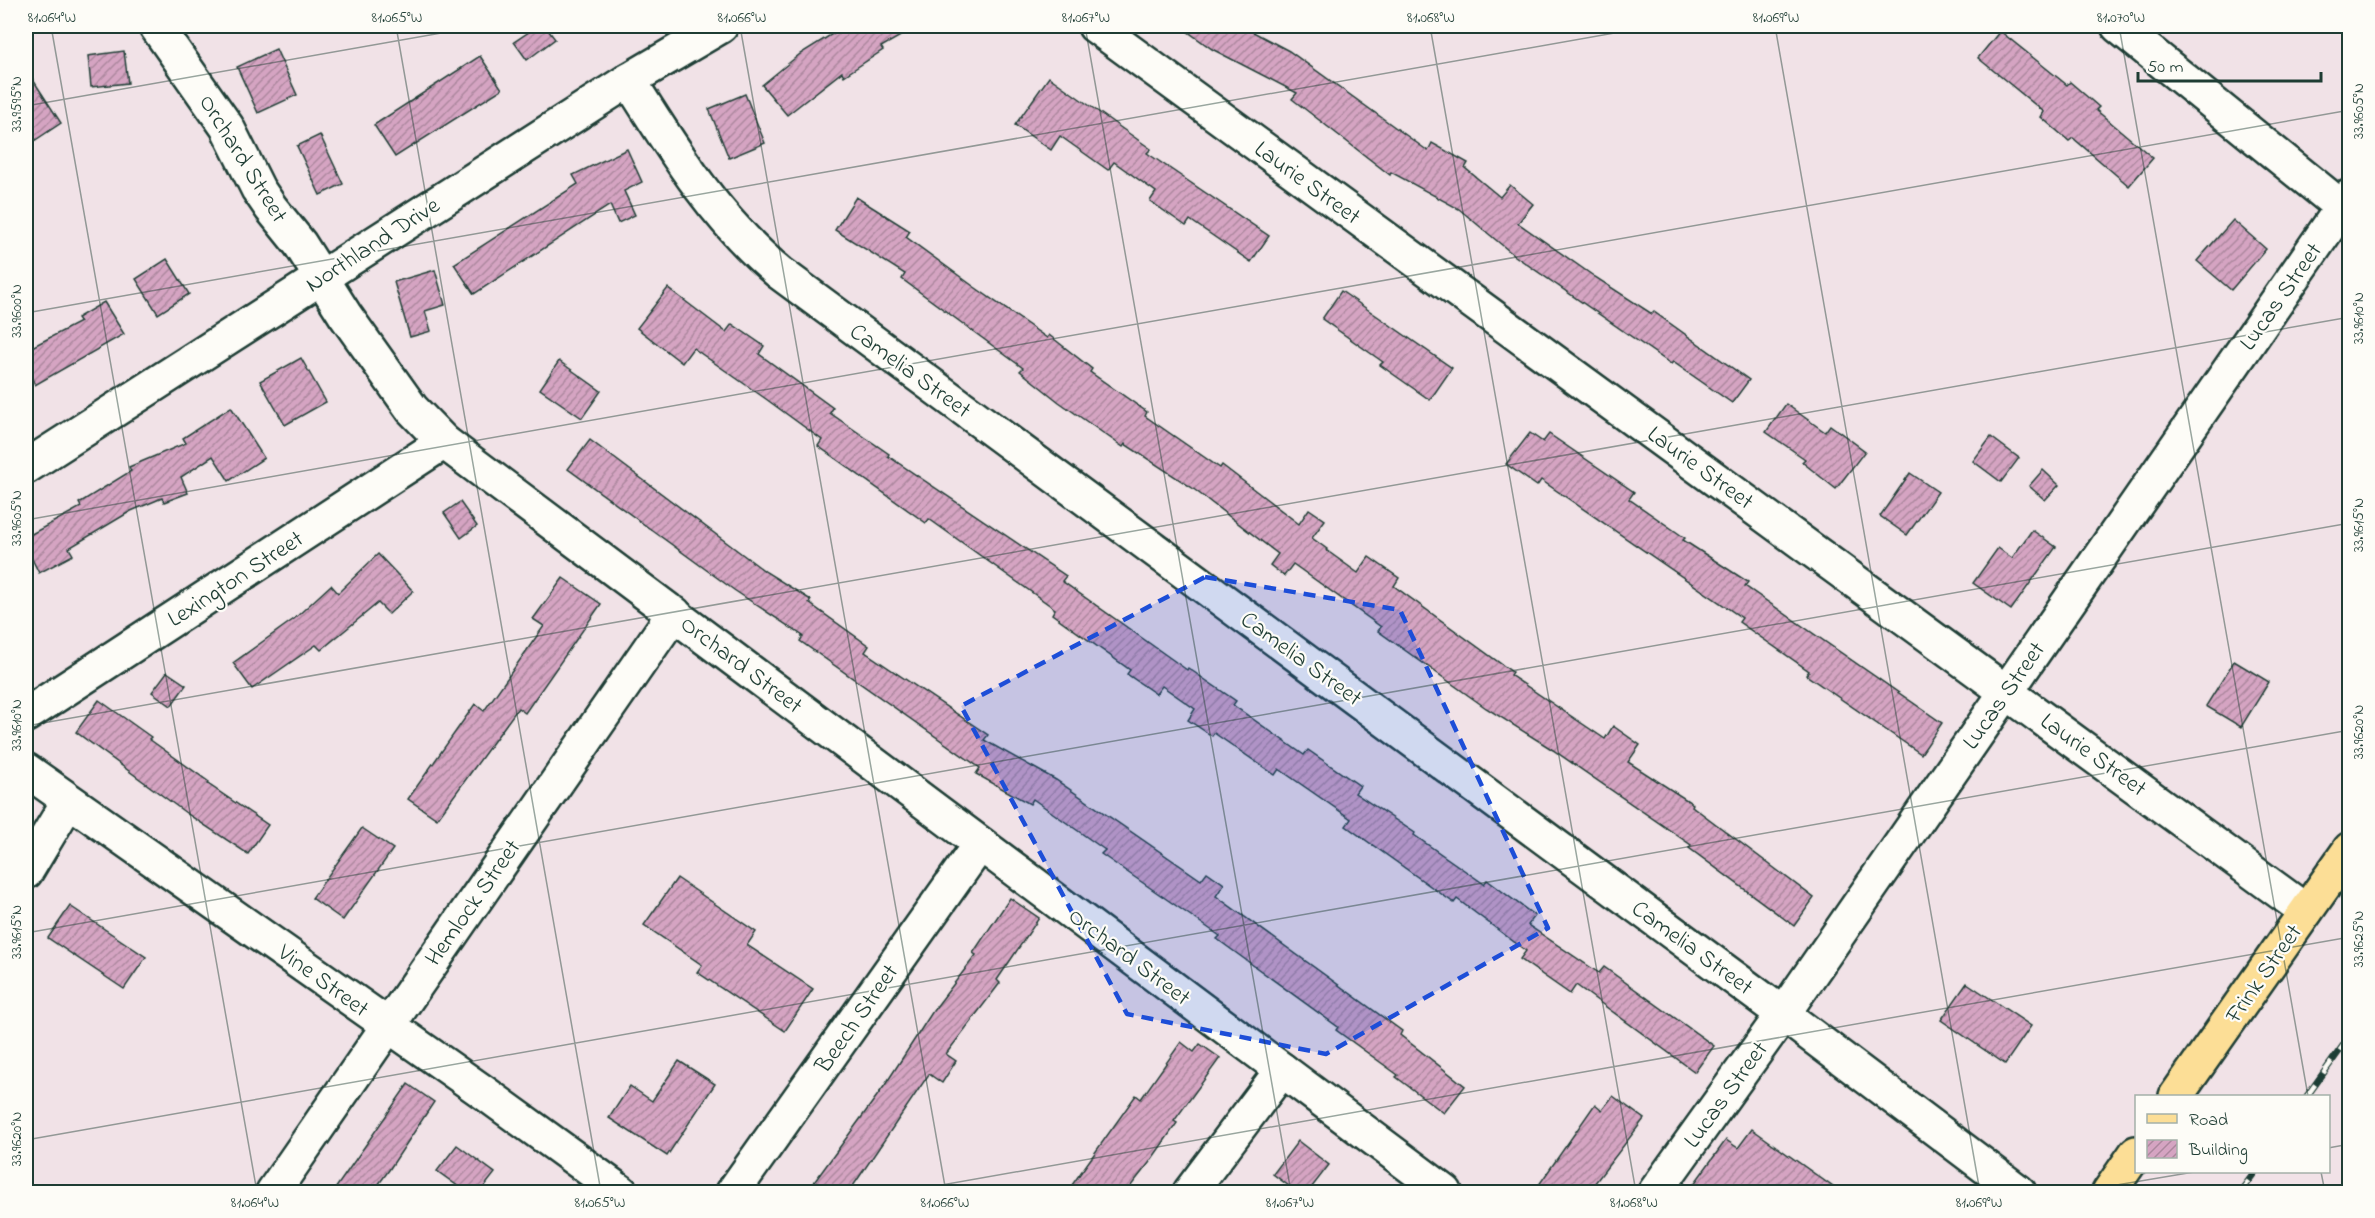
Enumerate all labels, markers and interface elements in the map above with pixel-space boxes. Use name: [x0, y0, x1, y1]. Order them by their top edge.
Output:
text: 81.064°W: [28, 7, 76, 29]
text: 81.065°W: [372, 7, 422, 29]
text: 81.066°W: [718, 7, 766, 29]
text: 81.067°W: [1062, 7, 1110, 29]
text: 81.068°W: [1407, 7, 1455, 29]
text: 81.069°W: [1753, 7, 1799, 29]
text: 81.070°W: [2097, 7, 2145, 29]
scale bar: [2138, 45, 2321, 83]
text: 50 m: [2147, 55, 2184, 81]
text: 33.9595°N: [6, 76, 28, 132]
text: 33.9605°N: [2348, 83, 2370, 139]
street label: Orchard Street: [188, 88, 295, 230]
street label: Laurie Street: [1246, 133, 1367, 235]
street label: Northland Drive: [299, 189, 448, 303]
street label: Lucas Street: [2232, 236, 2332, 359]
text: 33.9600°N: [6, 284, 28, 338]
text: 33.9610°N: [2348, 292, 2370, 344]
street label: Camelia Street: [841, 316, 978, 428]
street label: Laurie Street: [1639, 418, 1760, 520]
text: 33.9605°N: [6, 490, 28, 546]
text: 33.9615°N: [2348, 498, 2370, 552]
street label: Lexington Street: [161, 523, 311, 637]
street label: Camelia Street: [1232, 604, 1369, 716]
street label: Orchard Street: [672, 608, 809, 724]
street label: Lucas Street: [1955, 635, 2055, 758]
text: 33.9610°N: [6, 699, 28, 751]
street label: Laurie Street: [2032, 705, 2153, 807]
text: 33.9620°N: [2348, 705, 2370, 759]
street label: Hemlock Street: [417, 833, 531, 974]
street label: Camelia Street: [1623, 893, 1760, 1005]
street label: Orchard Street: [1060, 900, 1197, 1016]
text: 33.9615°N: [6, 905, 28, 959]
text: 33.9625°N: [2348, 911, 2370, 967]
street label: Frink Street: [2217, 918, 2312, 1032]
street label: Vine Street: [269, 936, 376, 1027]
street label: Beech Street: [807, 958, 909, 1082]
street label: Lucas Street: [1676, 1035, 1778, 1156]
legend: [2135, 1095, 2330, 1173]
text: Road: [2189, 1108, 2228, 1134]
text: 33.9620°N: [6, 1112, 28, 1166]
text: Building: [2188, 1138, 2248, 1165]
text: 81.064°W: [231, 1192, 279, 1214]
text: 81.065°W: [575, 1192, 625, 1214]
text: 81.066°W: [921, 1192, 969, 1214]
text: 81.067°W: [1266, 1192, 1314, 1214]
text: 81.068°W: [1610, 1192, 1658, 1214]
text: 81.069°W: [1956, 1192, 2002, 1214]

